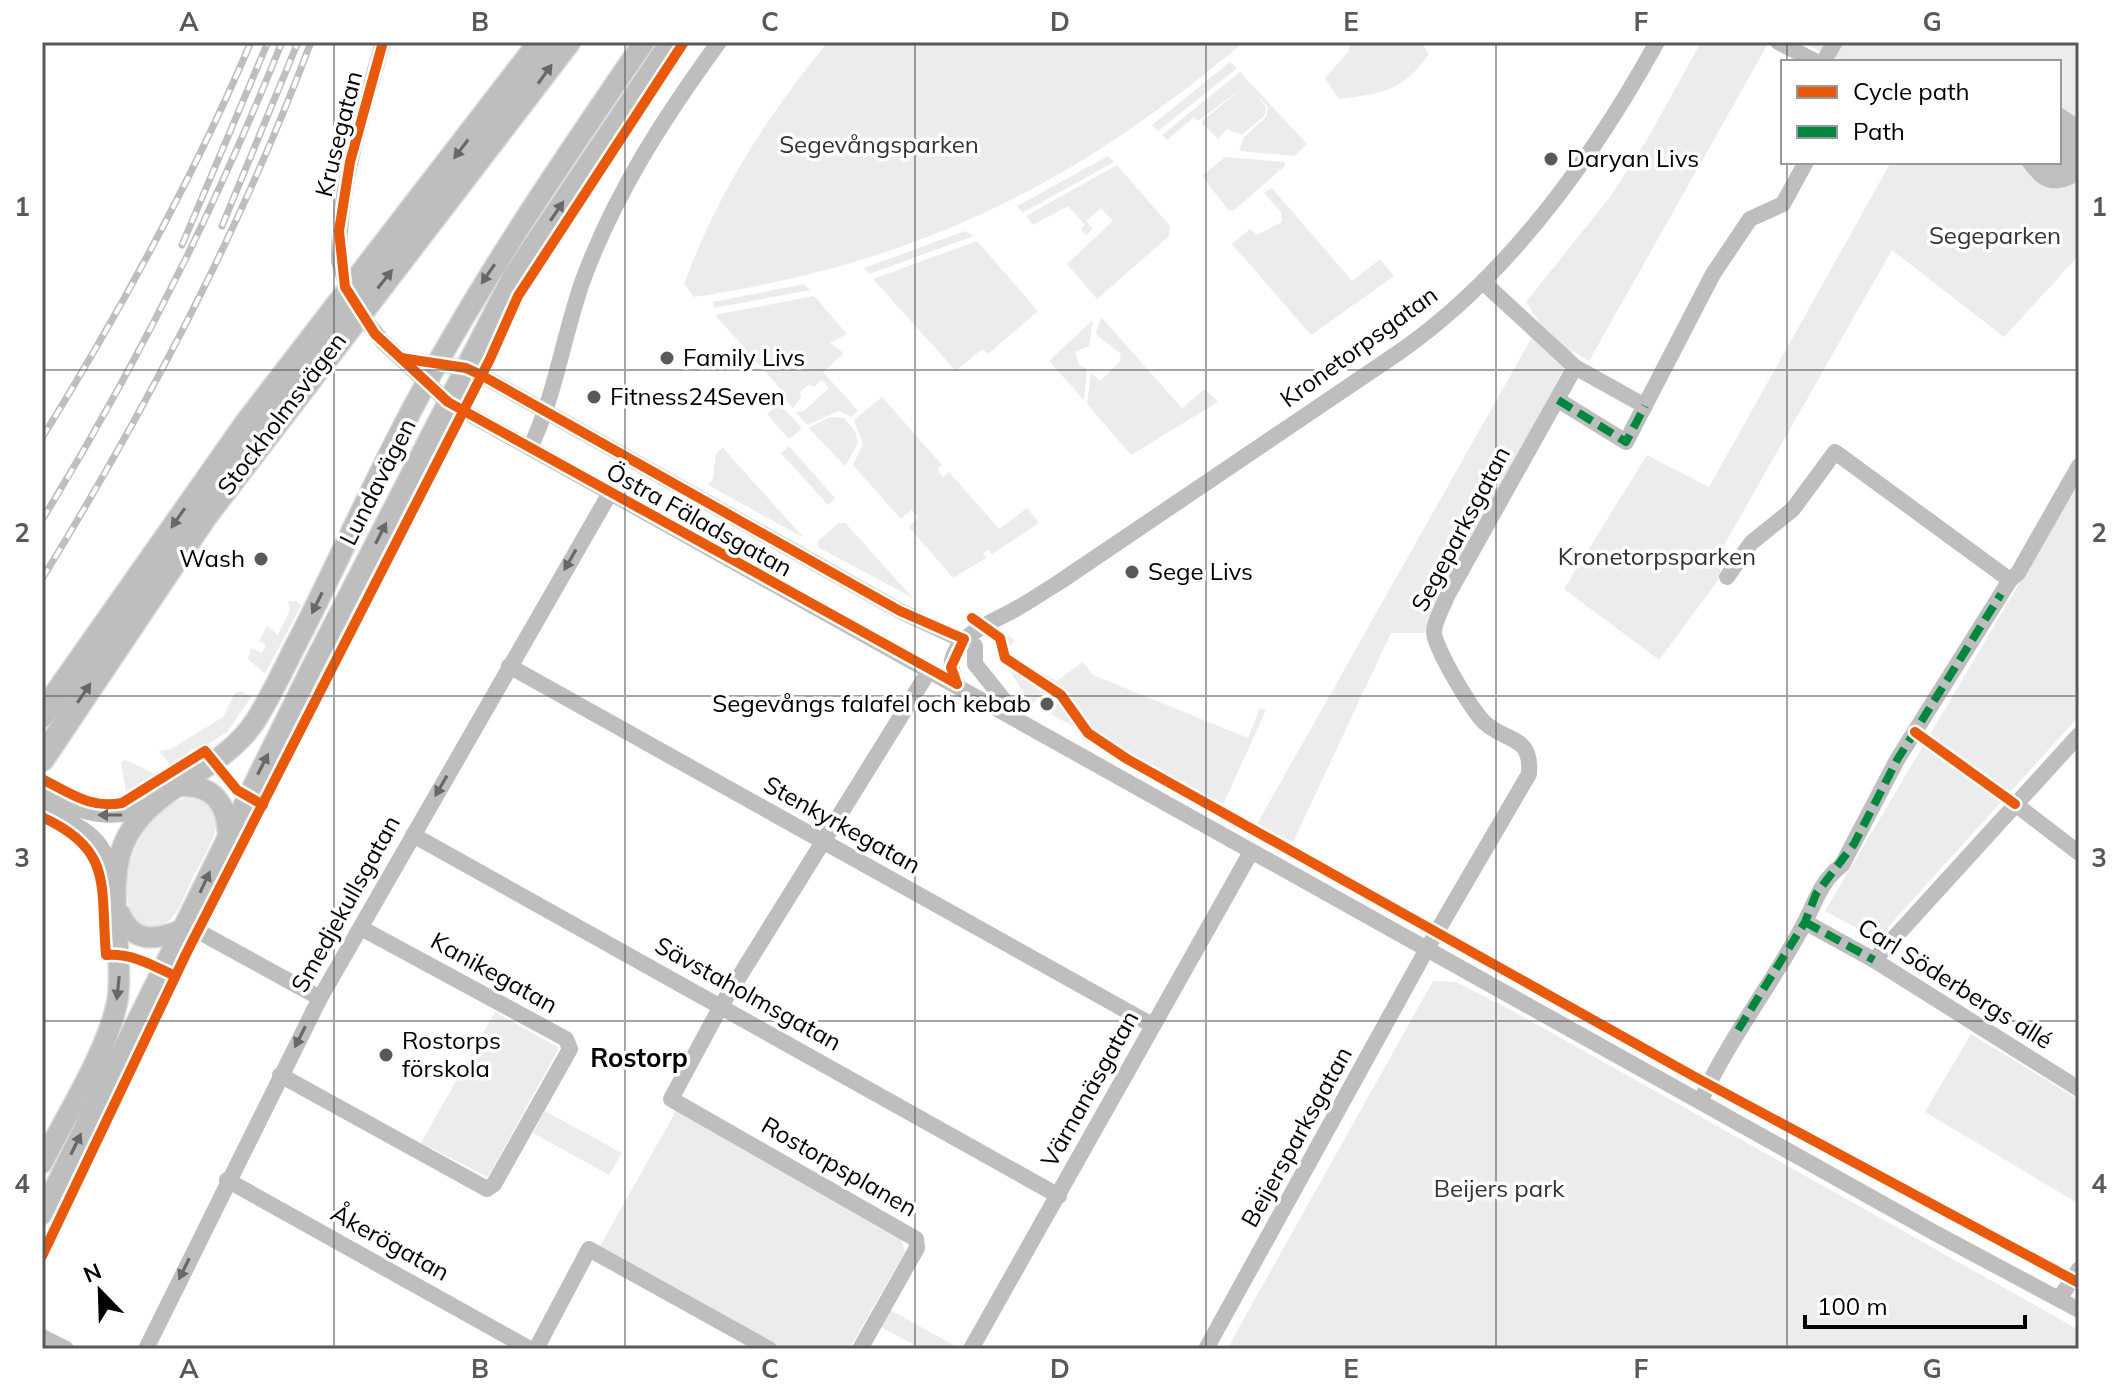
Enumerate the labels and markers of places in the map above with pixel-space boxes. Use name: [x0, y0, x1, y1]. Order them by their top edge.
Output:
place label: Daryan Livs: [1567, 143, 1699, 173]
marker: Daryan Livs: [1542, 150, 1560, 168]
place label: Family Livs: [683, 342, 805, 372]
marker: Family Livs: [658, 349, 676, 367]
place label: Fitness24Seven: [610, 381, 785, 411]
marker: Fitness24Seven: [585, 388, 603, 406]
place label: Wash: [179, 543, 245, 573]
marker: Wash: [252, 550, 270, 568]
place label: Sege Livs: [1148, 556, 1253, 586]
marker: Sege Livs: [1123, 563, 1141, 581]
place label: Segevångs falafel och kebab: [712, 688, 1031, 718]
marker: Segevångs falafel och kebab: [1038, 695, 1056, 713]
place label: Rostorps förskola: [402, 1025, 501, 1083]
marker: Rostorps förskola: [377, 1046, 395, 1064]

